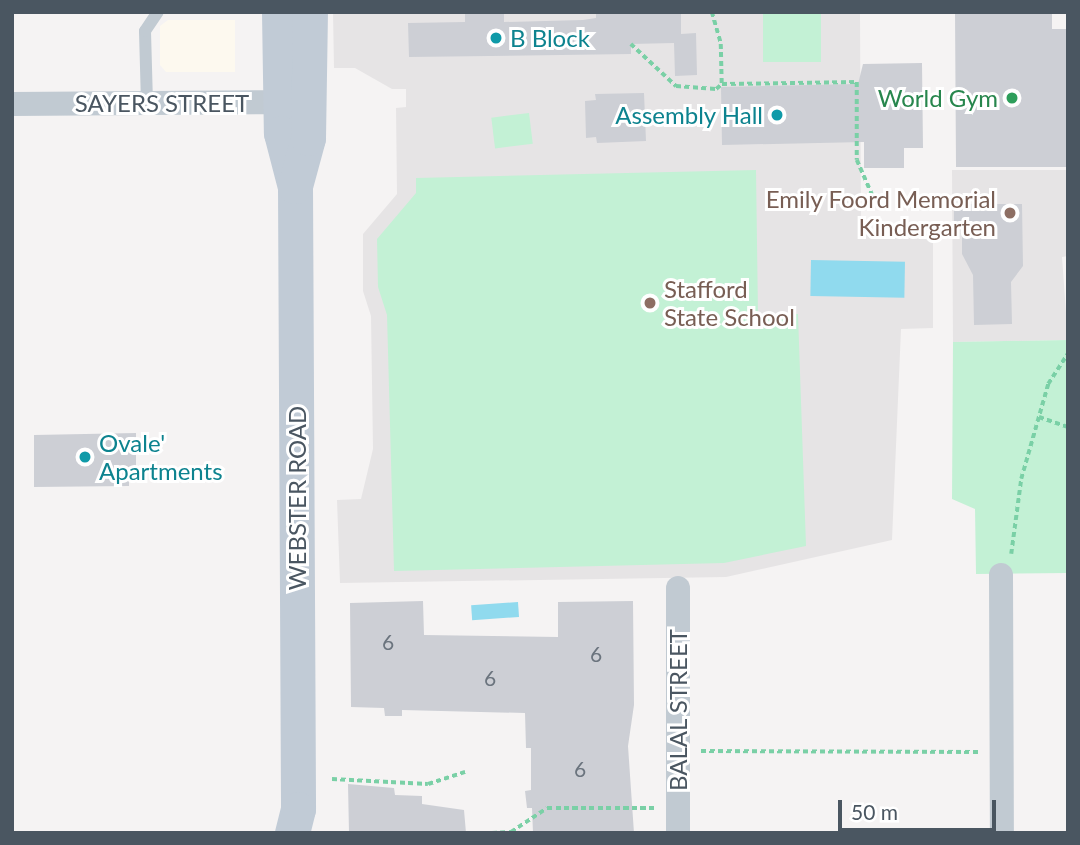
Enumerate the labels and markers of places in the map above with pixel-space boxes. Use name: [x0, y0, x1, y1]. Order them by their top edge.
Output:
place label: B Block: [510, 24, 590, 52]
marker: B Block: [488, 30, 504, 46]
place label: World Gym: [878, 84, 998, 112]
marker: World Gym: [1004, 90, 1020, 106]
place label: Assembly Hall: [615, 101, 763, 129]
marker: Assembly Hall: [769, 107, 785, 123]
place label: Emily Foord Memorial Kindergarten: [765, 185, 996, 241]
marker: Emily Foord Memorial Kindergarten: [1002, 205, 1018, 221]
place label: Stafford State School: [664, 275, 795, 331]
marker: Stafford State School: [642, 295, 658, 311]
place label: Ovale' Apartments: [99, 429, 223, 485]
marker: Ovale' Apartments: [77, 449, 93, 465]

